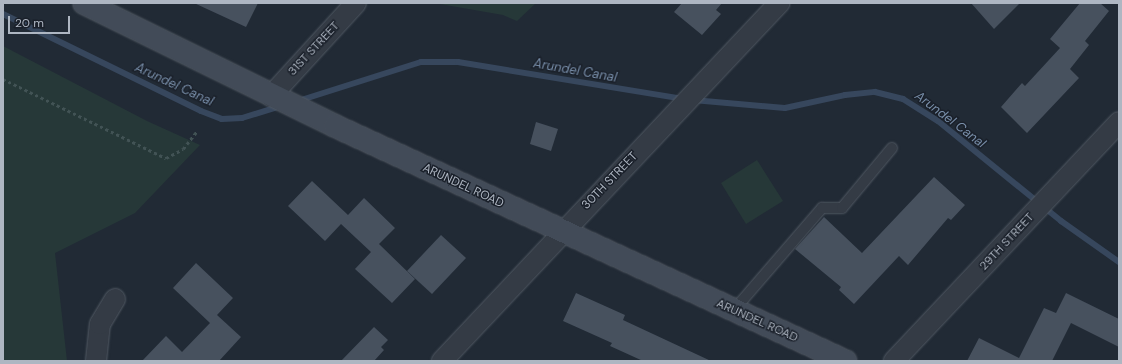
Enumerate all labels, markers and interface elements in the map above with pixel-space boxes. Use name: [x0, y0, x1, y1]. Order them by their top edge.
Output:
scale bar: [10, 8, 72, 34]
text: 20 m: [15, 15, 44, 31]
street label: 31ST STREET: [285, 19, 343, 79]
water label: Arundel Canal: [532, 56, 618, 86]
water label: Arundel Canal: [132, 60, 216, 110]
water label: Arundel Canal: [912, 88, 988, 152]
street label: 30TH STREET: [579, 149, 641, 213]
street label: ARUNDEL ROAD: [420, 161, 506, 211]
street label: 29TH STREET: [977, 210, 1037, 274]
street label: ARUNDEL ROAD: [714, 297, 800, 345]

